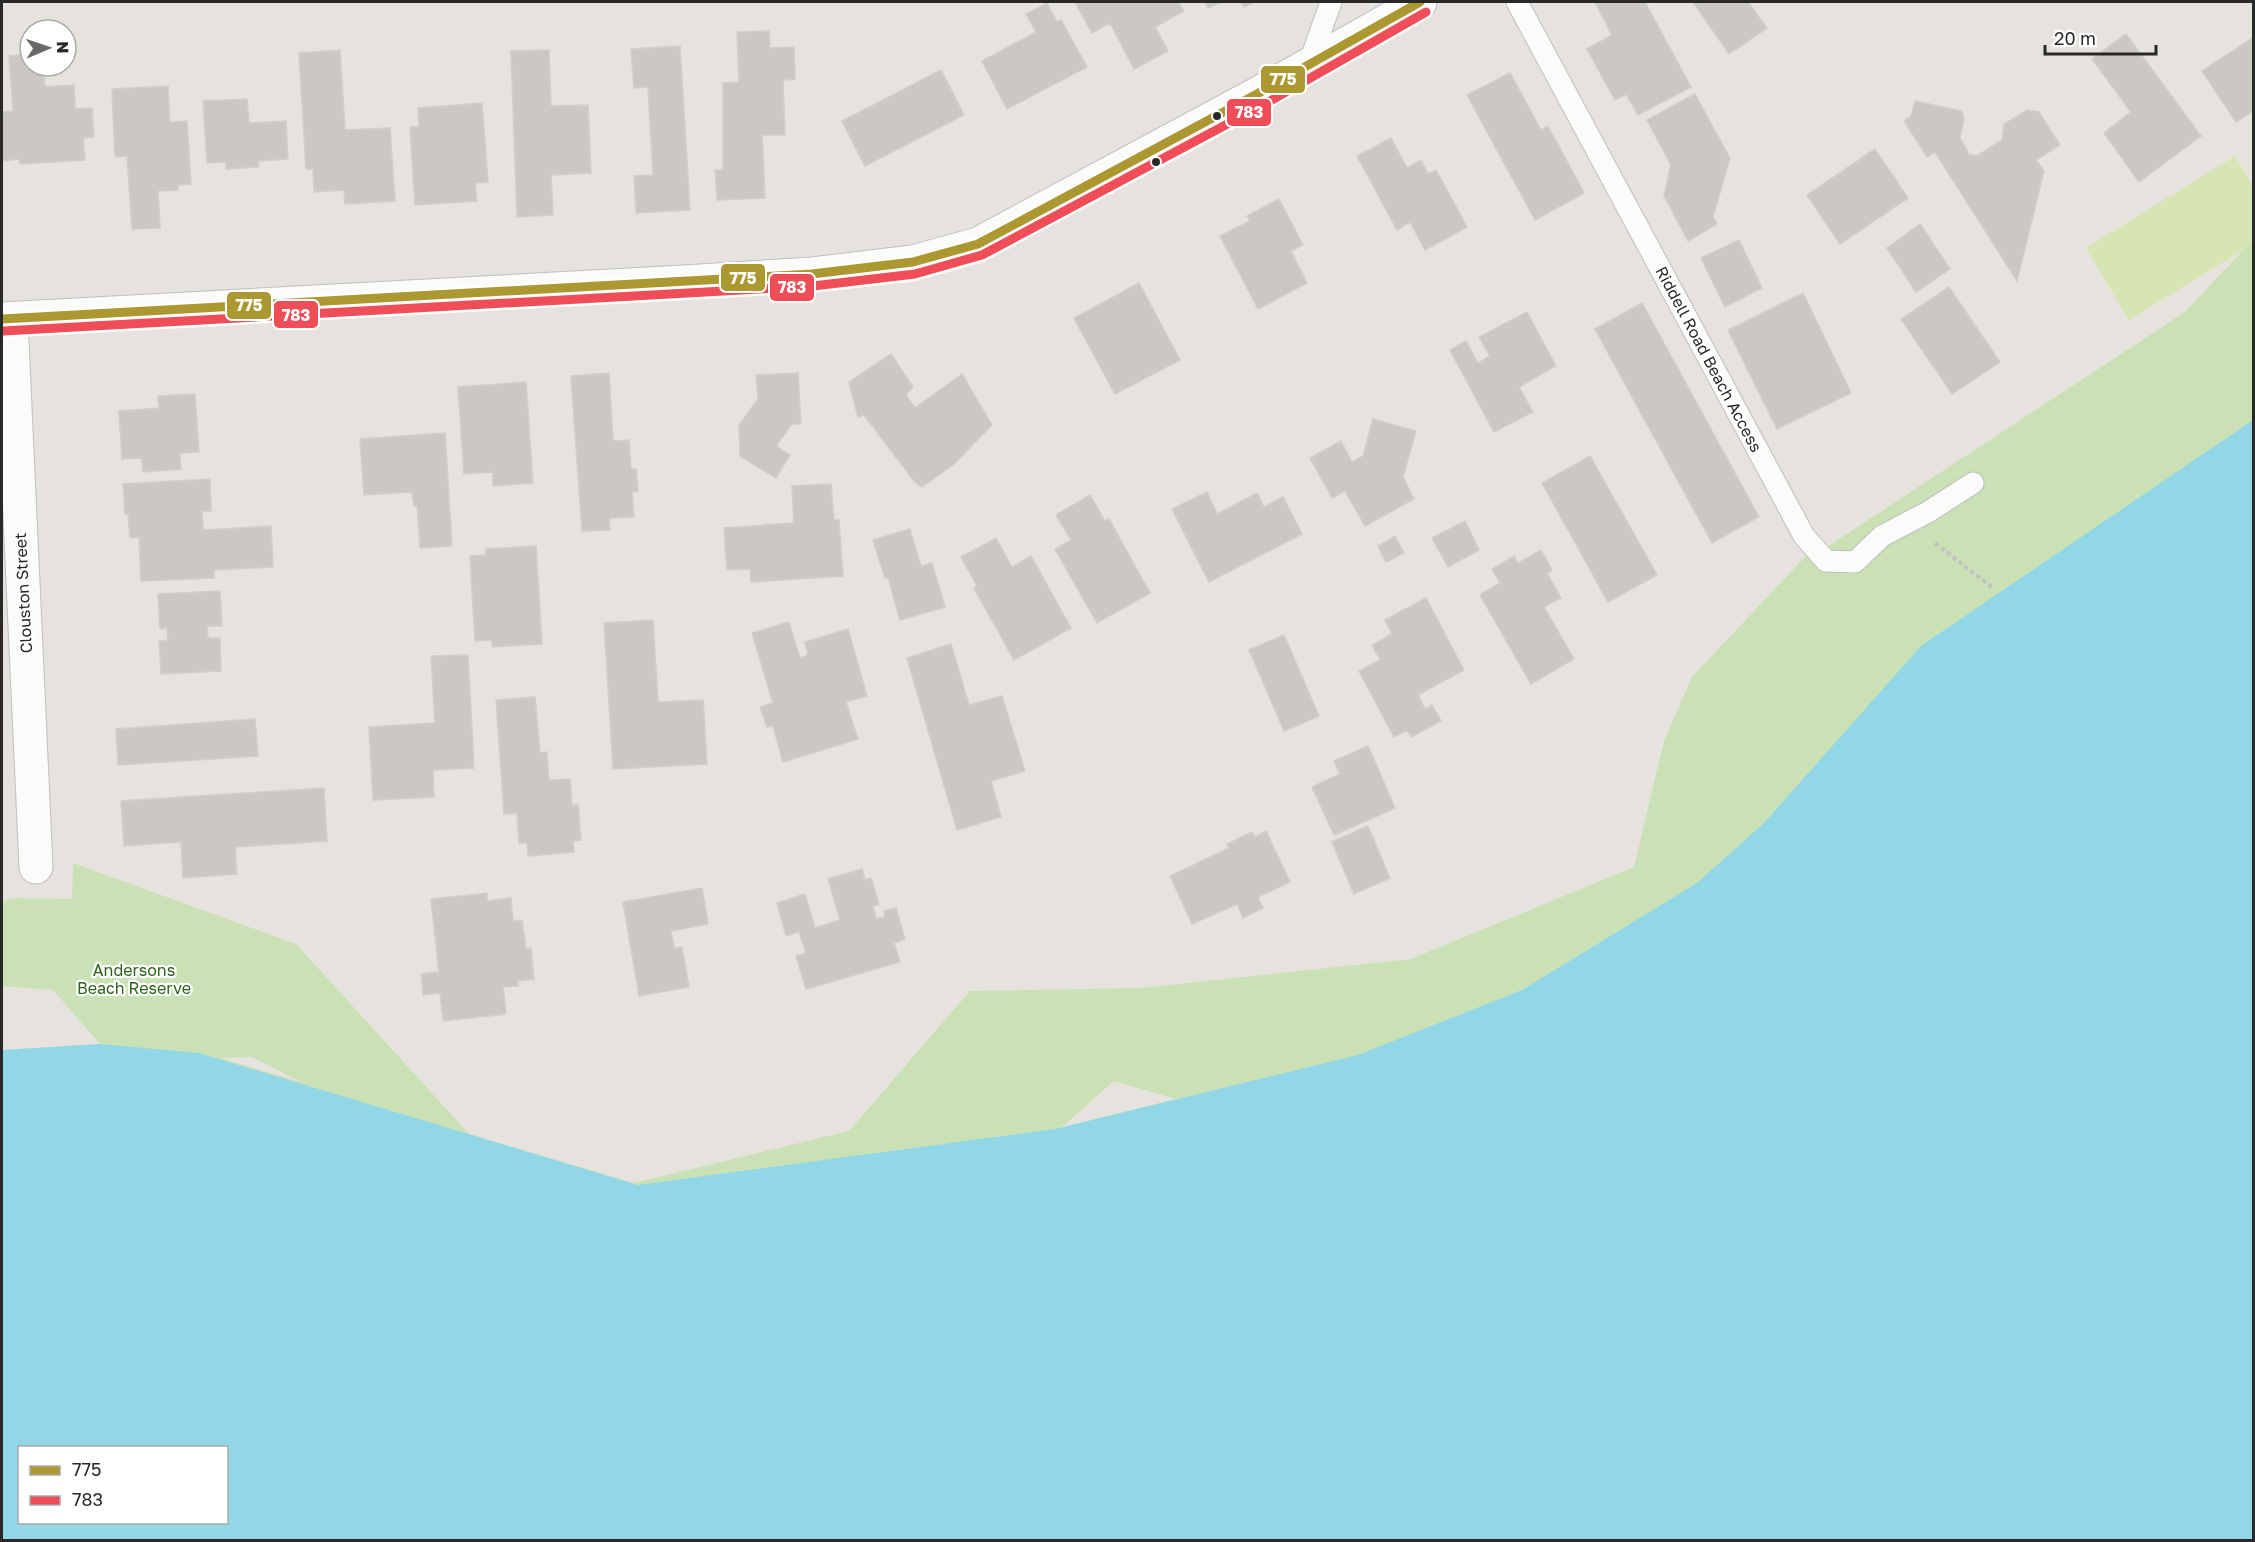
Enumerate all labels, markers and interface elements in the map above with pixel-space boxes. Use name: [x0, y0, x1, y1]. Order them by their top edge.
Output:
north arrow: [18, 18, 78, 78]
scale bar: [2045, 18, 2156, 56]
text: 20 m: [2054, 27, 2096, 49]
text: N: [53, 41, 73, 54]
line badge: 775: [1260, 65, 1306, 94]
text: 775: [1269, 69, 1297, 89]
line badge: 783: [1226, 98, 1272, 127]
text: 783: [1235, 102, 1264, 122]
unlabelled marker: [1211, 110, 1223, 122]
unlabelled marker: [1150, 156, 1162, 168]
line badge: 775: [720, 263, 766, 292]
street label: Riddell Road Beach Access: [1651, 263, 1767, 455]
text: 775: [729, 268, 757, 288]
line badge: 783: [769, 273, 815, 302]
text: 783: [778, 277, 807, 297]
line badge: 775: [226, 291, 272, 320]
text: 775: [235, 295, 263, 315]
line badge: 783: [273, 300, 319, 329]
text: 783: [282, 305, 311, 325]
street label: Clouston Street: [10, 532, 36, 654]
park label: Andersons Beach Reserve: [77, 960, 191, 998]
legend: [18, 1446, 228, 1524]
text: 775: [72, 1458, 102, 1480]
text: 783: [72, 1488, 103, 1510]

